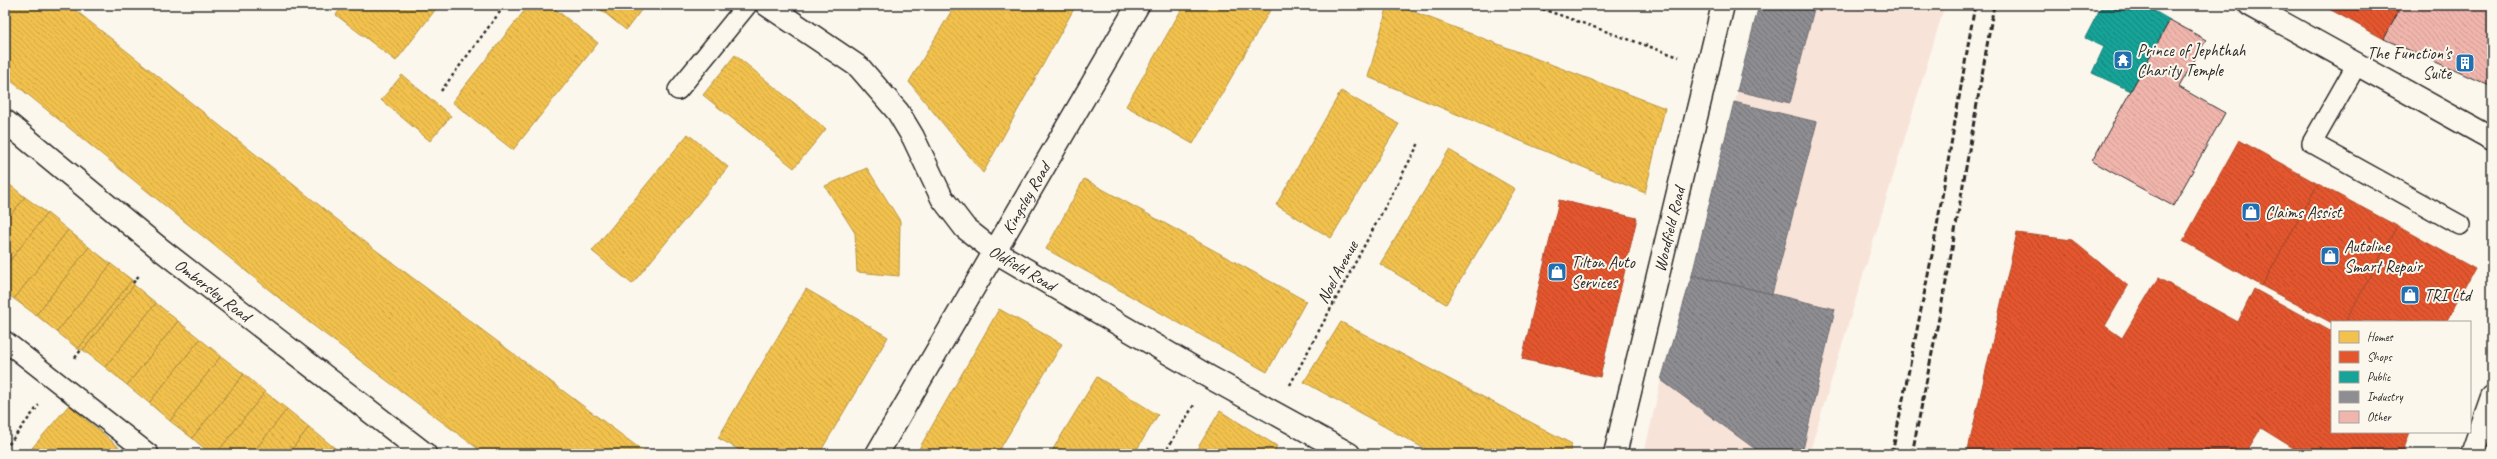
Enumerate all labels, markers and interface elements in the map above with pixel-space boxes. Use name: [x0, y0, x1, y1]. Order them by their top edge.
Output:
place label: Prince of Jephthah Charity Temple: [2137, 40, 2246, 81]
place label: The Function's Suite: [2367, 43, 2453, 84]
temple icon: Prince of Jephthah Charity Temple: [2112, 49, 2134, 71]
building icon: The Function's Suite: [2454, 52, 2476, 74]
street label: Kingsley Road: [997, 157, 1056, 238]
street label: Woodfield Road: [1649, 183, 1690, 274]
shop icon: Claims Assist: [2240, 201, 2262, 223]
place label: Claims Assist: [2265, 202, 2344, 223]
street label: Noel Avenue: [1312, 236, 1363, 307]
place label: Autoline Smart Repair: [2344, 236, 2424, 277]
street label: Oldfield Road: [985, 240, 1062, 298]
shop icon: Autoline Smart Repair: [2319, 245, 2341, 267]
place label: Tilton Auto Services: [1571, 252, 1636, 293]
street label: Ombersley Road: [171, 254, 257, 328]
shop icon: Tilton Auto Services: [1546, 261, 1568, 283]
shop icon: TRI Ltd: [2399, 284, 2421, 306]
place label: TRI Ltd: [2424, 285, 2474, 306]
legend: [2331, 321, 2471, 433]
text: Homes: [2367, 329, 2394, 345]
text: Shops: [2367, 349, 2392, 365]
text: Public: [2367, 369, 2391, 385]
text: Industry: [2367, 389, 2404, 405]
text: Other: [2367, 409, 2393, 425]

